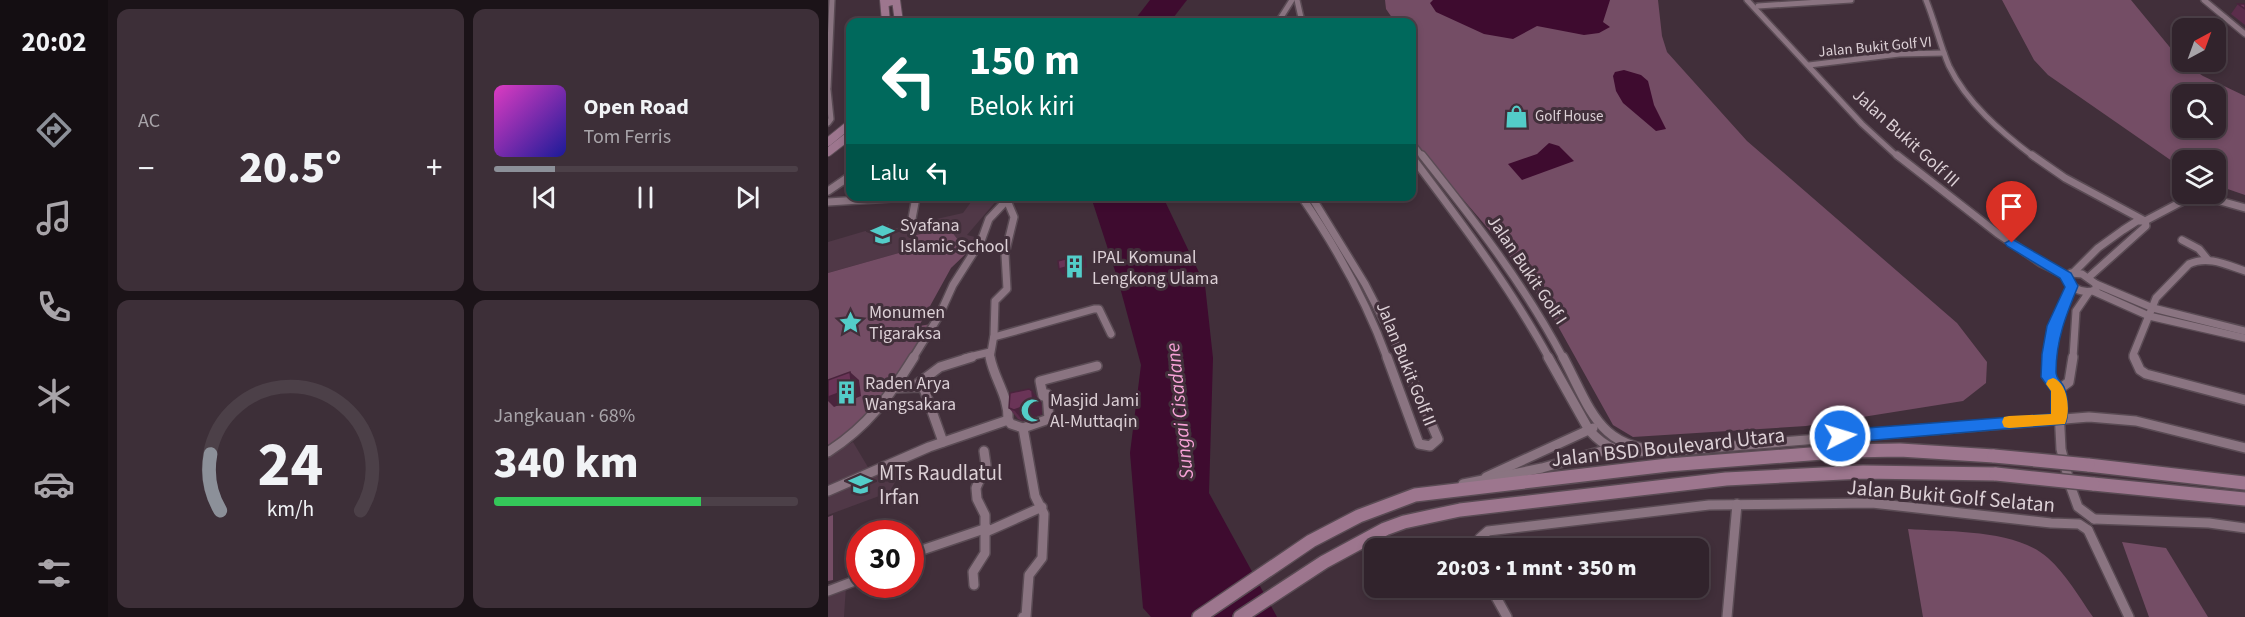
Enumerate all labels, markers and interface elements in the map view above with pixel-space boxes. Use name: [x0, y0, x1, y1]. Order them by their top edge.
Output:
north arrow: [2172, 18, 2226, 72]
map controls: [2172, 18, 2226, 204]
text: 20:02: [21, 23, 87, 62]
text: 150 m: [969, 31, 1080, 91]
street label: Jalan Bukit Golf VI: [1817, 32, 1933, 62]
icon: left: [870, 42, 948, 120]
street label: Jalan Bukit Golf III: [1847, 83, 1965, 193]
button: search: [2172, 84, 2226, 138]
text: Belok kiri: [969, 87, 1075, 126]
text: Open Road: [584, 91, 689, 123]
shop icon: Golf House: [1504, 103, 1530, 129]
place label: Golf House: [1535, 106, 1603, 127]
text: AC: [138, 107, 160, 135]
icon: directions: [33, 109, 75, 151]
text: Tom Ferris: [584, 123, 671, 151]
text: 20.5°: [239, 136, 342, 200]
text: −: [138, 145, 154, 192]
text: +: [426, 145, 443, 192]
button: layers: [2172, 150, 2226, 204]
icon: left: [921, 156, 954, 189]
text: Lalu: [870, 157, 909, 189]
icon: previous: [528, 181, 561, 214]
icon: pause: [629, 181, 662, 214]
icon: next: [731, 181, 764, 214]
pin: [1986, 181, 2037, 243]
icon: arrive: [1995, 190, 2028, 223]
icon: music: [33, 197, 75, 239]
street label: Jalan Bukit Golf I: [1481, 210, 1573, 330]
place label: Syafana Islamic School: [900, 213, 1009, 259]
school or university icon: Syafana Islamic School: [869, 222, 895, 248]
place label: IPAL Komunal Lengkong Ulama: [1092, 245, 1219, 291]
building icon: IPAL Komunal Lengkong Ulama: [1061, 254, 1087, 280]
icon: phone: [33, 286, 75, 328]
street label: Jalan Bukit Golf II: [1370, 298, 1442, 430]
place label: Monumen Tigaraksa: [869, 300, 945, 346]
place icon: Monumen Tigaraksa: [838, 309, 864, 335]
water label: Sungai Cisadane: [1159, 341, 1201, 481]
place label: Raden Arya Wangsakara: [865, 371, 956, 417]
icon: climate: [33, 375, 75, 417]
building icon: Raden Arya Wangsakara: [834, 380, 860, 406]
place label: Masjid Jami Al-Muttaqin: [1050, 388, 1139, 434]
mosque icon: Masjid Jami Al-Muttaqin: [1019, 397, 1045, 423]
text: Jangkauan · 68%: [494, 402, 635, 430]
position arrow: [1808, 404, 1872, 468]
street label: Jalan BSD Boulevard Utara: [1550, 420, 1786, 474]
text: 24: [257, 421, 323, 510]
text: 340 km: [494, 431, 639, 495]
place label: MTs Raudlatul Irfan: [879, 458, 1002, 512]
icon: car: [33, 463, 75, 505]
school or university icon: MTs Raudlatul Irfan: [848, 472, 874, 498]
street label: Jalan Bukit Golf Selatan: [1846, 472, 2056, 520]
text: km/h: [266, 494, 314, 525]
speed limit sign: 30: [846, 520, 924, 598]
icon: filters: [33, 552, 75, 594]
text: 20:03 · 1 mnt · 350 m: [1436, 552, 1637, 584]

